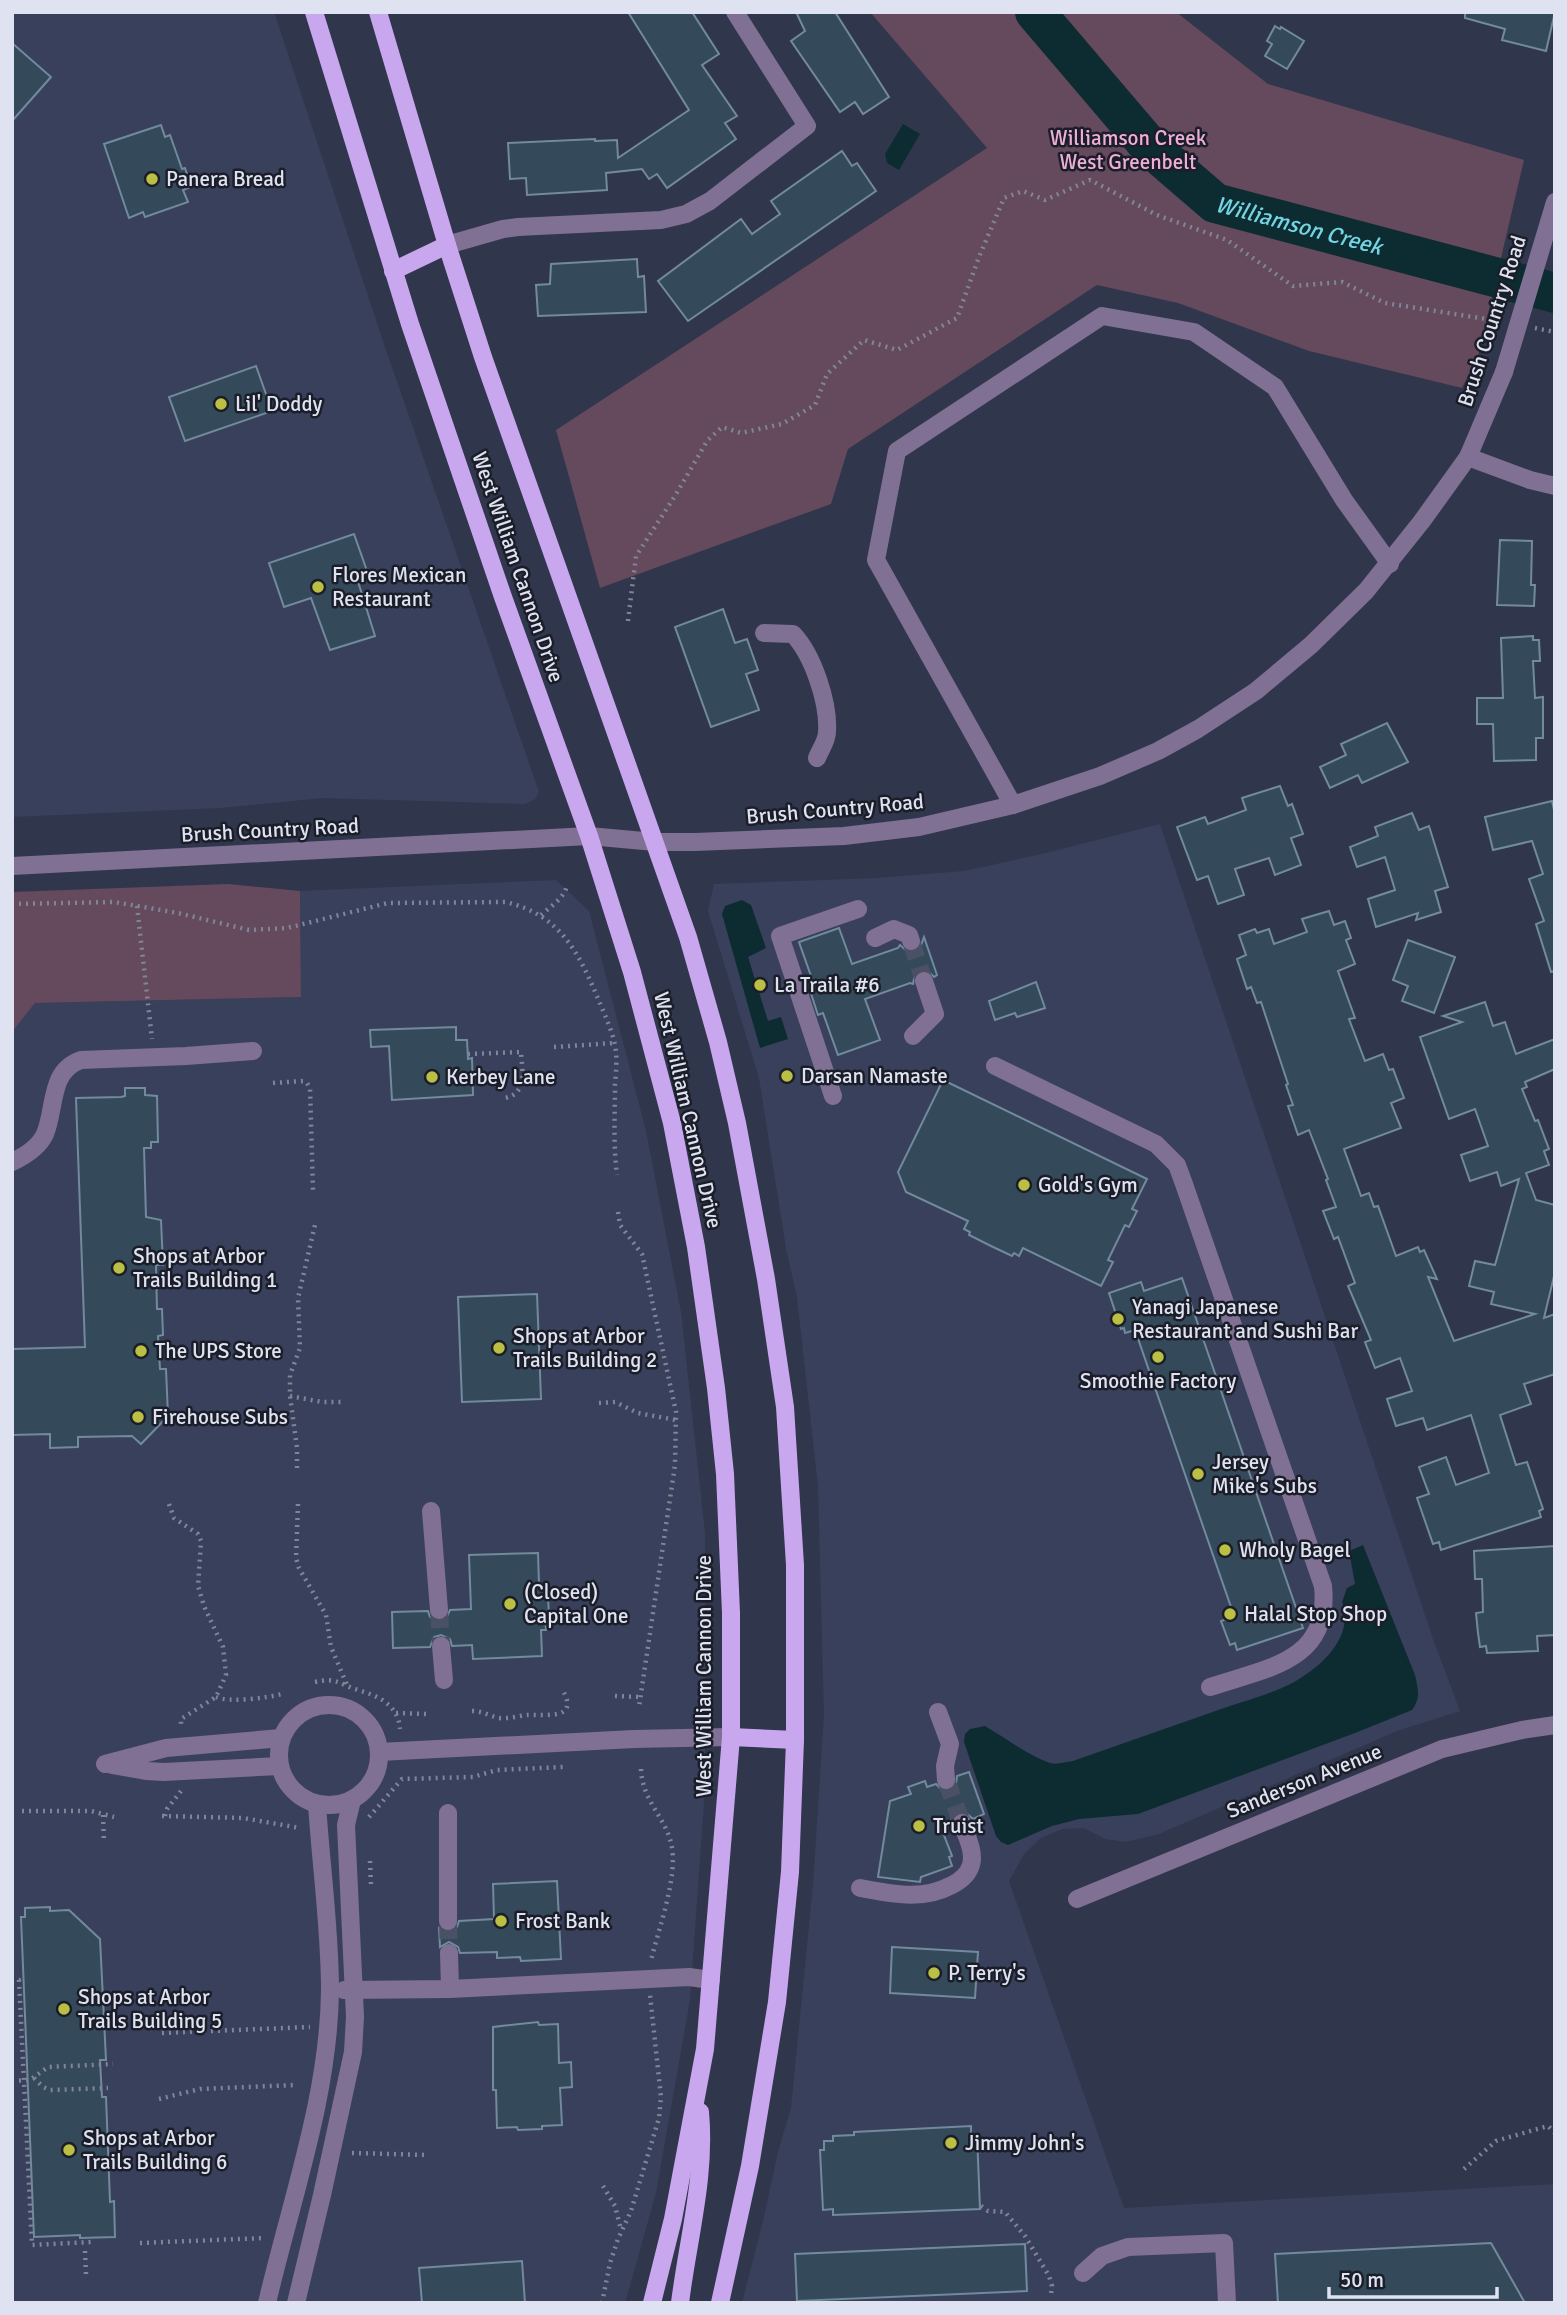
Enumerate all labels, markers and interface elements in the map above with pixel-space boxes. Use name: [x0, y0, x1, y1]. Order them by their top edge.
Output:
park label: Williamson Creek West Greenbelt: [1050, 125, 1207, 175]
place label: Panera Bread: [166, 166, 285, 192]
marker: Panera Bread: [144, 171, 160, 187]
water label: Williamson Creek: [1212, 190, 1388, 262]
street label: Brush Country Road: [1452, 232, 1532, 410]
place label: Lil' Doddy: [235, 391, 323, 417]
marker: Lil' Doddy: [213, 396, 229, 412]
street label: West William Cannon Drive: [466, 448, 570, 686]
place label: Flores Mexican Restaurant: [332, 562, 466, 612]
marker: Flores Mexican Restaurant: [310, 579, 326, 595]
street label: Brush Country Road: [745, 788, 925, 830]
street label: Brush Country Road: [180, 812, 360, 848]
place label: La Traila #6: [774, 972, 880, 998]
marker: La Traila #6: [752, 977, 768, 993]
street label: West William Cannon Drive: [648, 989, 728, 1231]
place label: Darsan Namaste: [801, 1063, 948, 1089]
place label: Kerbey Lane: [446, 1064, 556, 1090]
marker: Darsan Namaste: [779, 1068, 795, 1084]
marker: Kerbey Lane: [424, 1069, 440, 1085]
place label: Gold's Gym: [1038, 1172, 1138, 1198]
marker: Gold's Gym: [1016, 1177, 1032, 1193]
place label: Shops at Arbor Trails Building 1: [133, 1243, 277, 1293]
marker: Shops at Arbor Trails Building 1: [111, 1260, 127, 1276]
place label: Yanagi Japanese Restaurant and Sushi Bar: [1132, 1294, 1358, 1344]
marker: Yanagi Japanese Restaurant and Sushi Bar: [1110, 1311, 1126, 1327]
place label: Shops at Arbor Trails Building 2: [513, 1323, 657, 1373]
place label: The UPS Store: [155, 1338, 282, 1364]
marker: Shops at Arbor Trails Building 2: [491, 1340, 507, 1356]
marker: The UPS Store: [133, 1343, 149, 1359]
marker: Smoothie Factory: [1150, 1349, 1166, 1365]
place label: Smoothie Factory: [1080, 1368, 1236, 1394]
place label: Firehouse Subs: [152, 1404, 288, 1430]
marker: Firehouse Subs: [130, 1409, 146, 1425]
place label: Jersey Mike's Subs: [1212, 1449, 1317, 1499]
marker: Jersey Mike's Subs: [1190, 1466, 1206, 1482]
place label: Wholy Bagel: [1239, 1537, 1351, 1563]
marker: Wholy Bagel: [1217, 1542, 1233, 1558]
street label: West William Cannon Drive: [691, 1555, 717, 1797]
place label: (Closed) Capital One: [524, 1579, 628, 1629]
marker: (Closed) Capital One: [502, 1596, 518, 1612]
place label: Halal Stop Shop: [1244, 1601, 1387, 1627]
marker: Halal Stop Shop: [1222, 1606, 1238, 1622]
street label: Sanderson Avenue: [1223, 1738, 1385, 1824]
place label: Truist: [933, 1813, 984, 1839]
marker: Truist: [911, 1818, 927, 1834]
place label: Frost Bank: [515, 1908, 611, 1934]
marker: Frost Bank: [493, 1913, 509, 1929]
place label: P. Terry's: [948, 1960, 1026, 1986]
marker: P. Terry's: [926, 1965, 942, 1981]
place label: Shops at Arbor Trails Building 5: [78, 1984, 222, 2034]
marker: Shops at Arbor Trails Building 5: [56, 2001, 72, 2017]
place label: Shops at Arbor Trails Building 6: [83, 2125, 227, 2175]
place label: Jimmy John's: [965, 2130, 1084, 2156]
marker: Jimmy John's: [943, 2135, 959, 2151]
marker: Shops at Arbor Trails Building 6: [61, 2142, 77, 2158]
scale bar: [1329, 2256, 1497, 2300]
text: 50 m: [1340, 2267, 1384, 2293]

